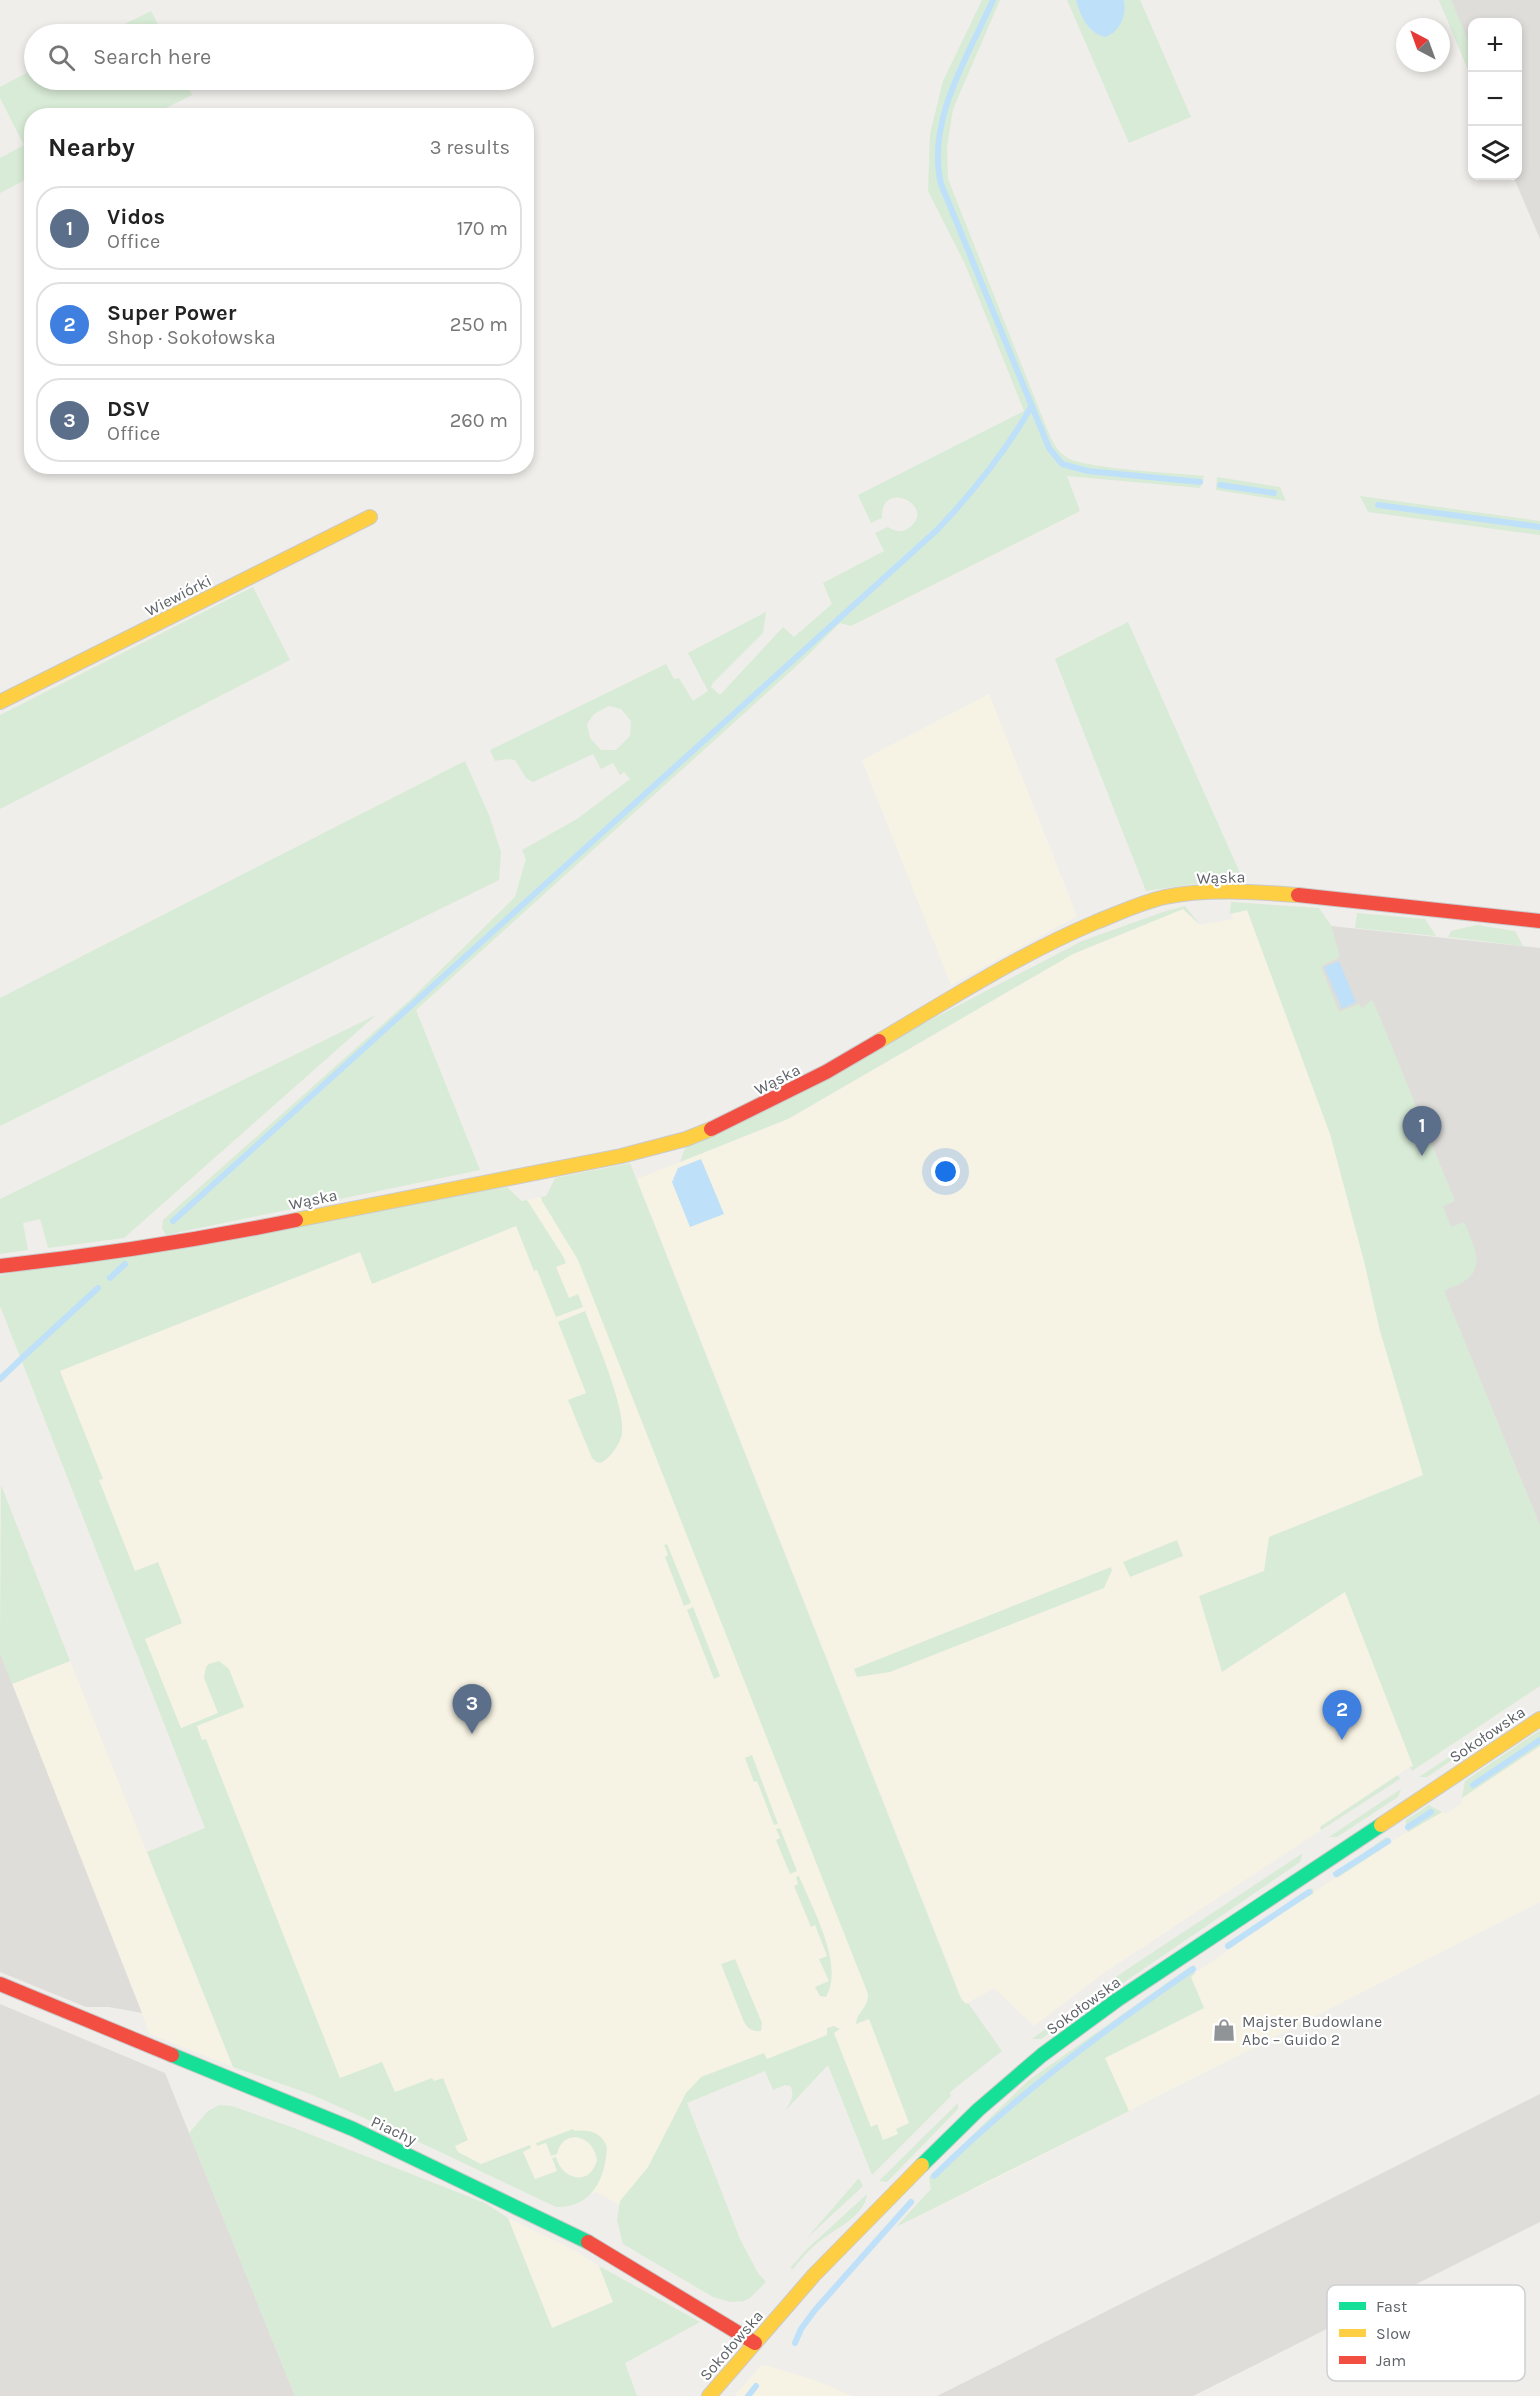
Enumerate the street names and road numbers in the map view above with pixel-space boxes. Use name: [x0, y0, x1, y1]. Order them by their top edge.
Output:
street label: Wiewiórki: [142, 571, 215, 620]
street label: Wąska: [1196, 867, 1246, 888]
street label: Wąska: [751, 1060, 803, 1099]
street label: Wąska: [287, 1185, 339, 1214]
street label: Sokołowska: [1446, 1702, 1529, 1767]
street label: Sokołowska: [1042, 1972, 1124, 2039]
street label: Piachy: [368, 2112, 420, 2149]
street label: Sokołowska: [696, 2306, 767, 2384]

